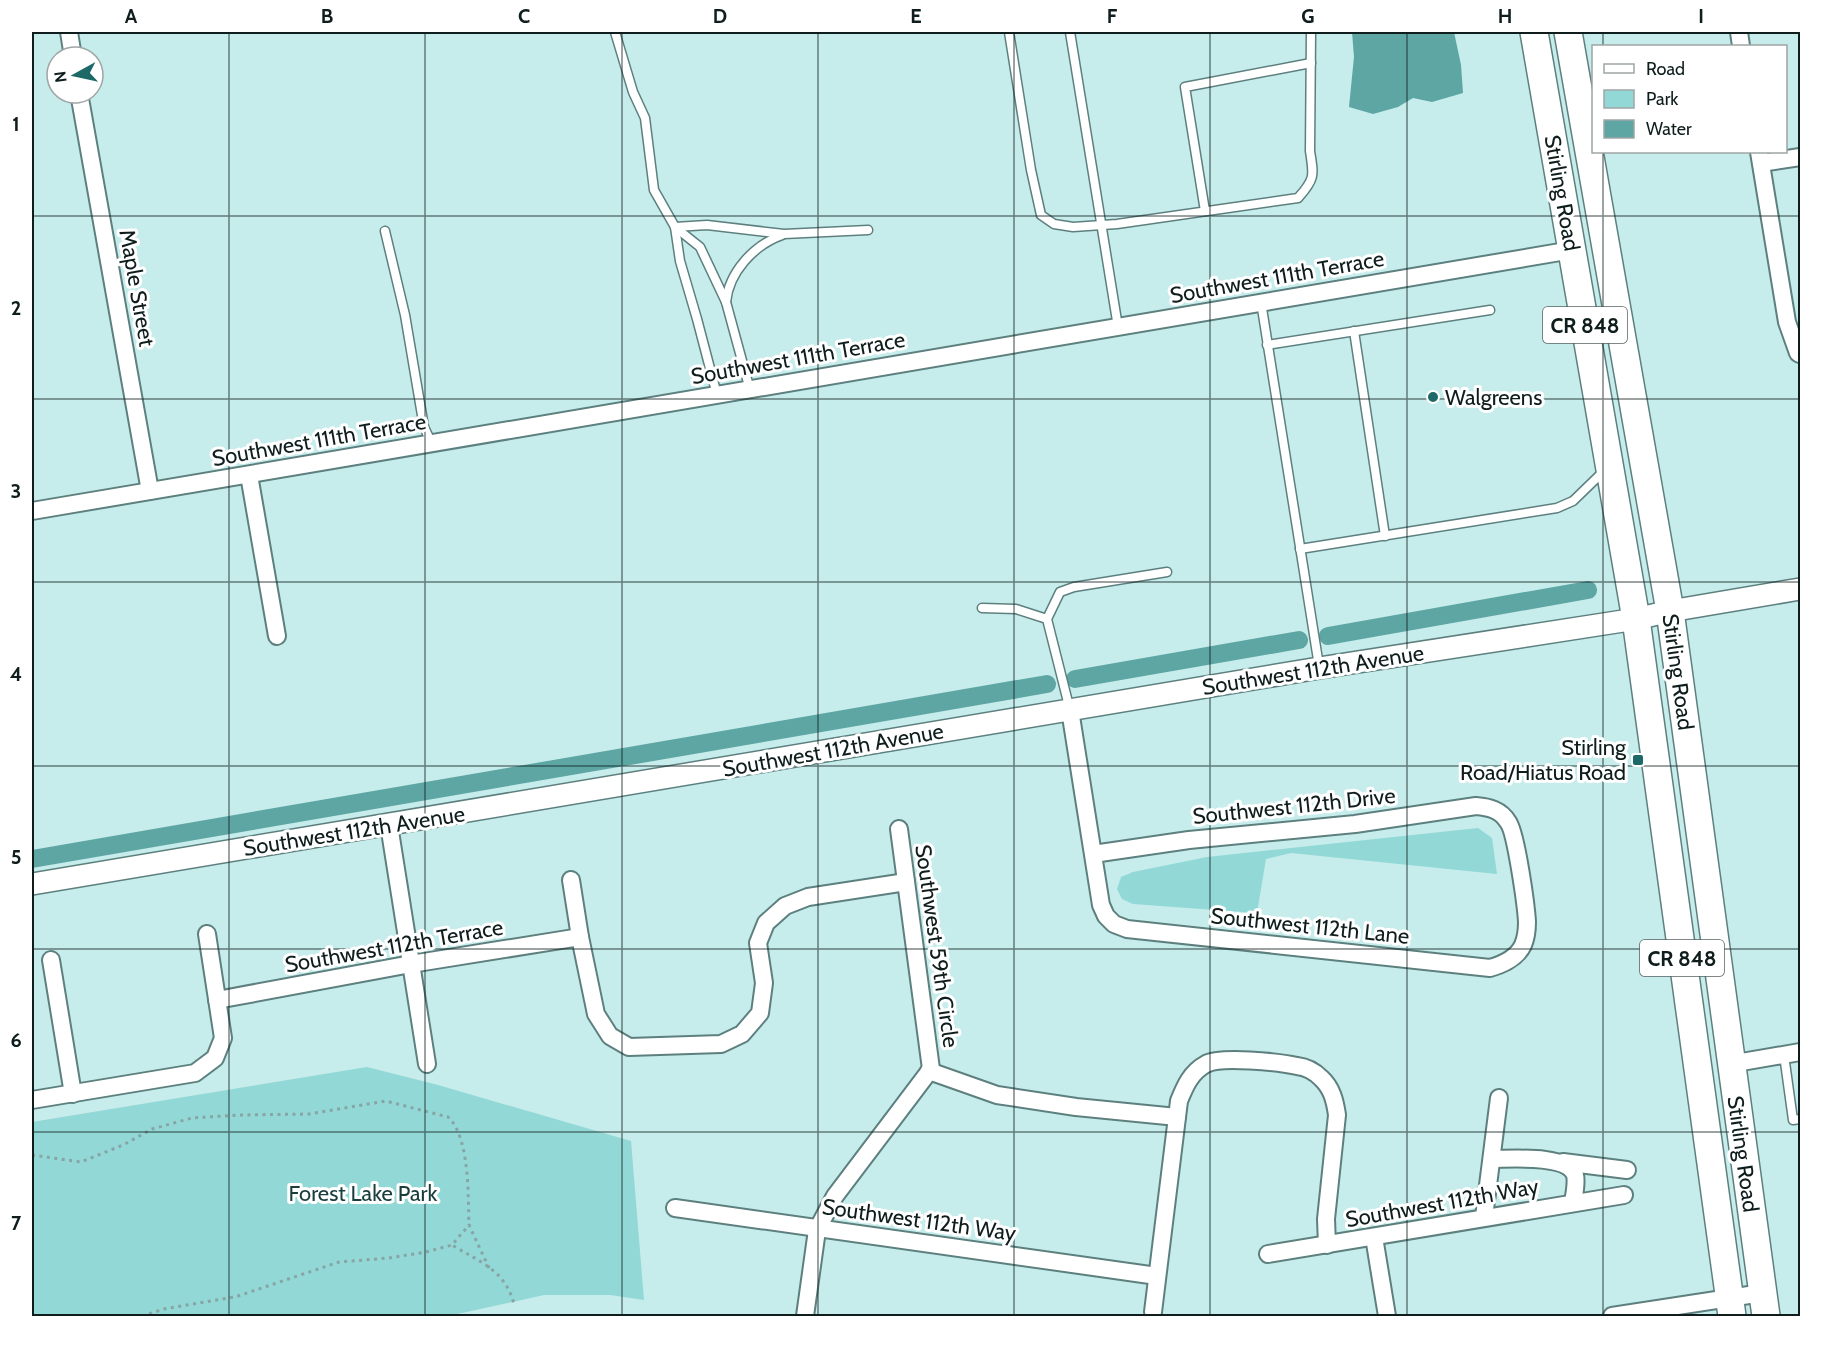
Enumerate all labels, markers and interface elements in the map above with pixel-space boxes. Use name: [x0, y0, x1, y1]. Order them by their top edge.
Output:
text: A: [125, 4, 138, 28]
text: B: [321, 4, 333, 28]
text: C: [518, 4, 530, 28]
text: D: [713, 4, 727, 28]
text: E: [910, 4, 922, 28]
text: F: [1107, 4, 1118, 28]
text: G: [1301, 4, 1315, 28]
text: H: [1498, 4, 1512, 28]
text: I: [1698, 4, 1704, 28]
north arrow: [45, 45, 105, 105]
legend: [1592, 45, 1787, 153]
text: Road: [1646, 58, 1685, 80]
text: N: [50, 70, 71, 84]
text: Park: [1646, 88, 1679, 110]
text: 1: [12, 112, 20, 136]
text: Water: [1646, 118, 1692, 140]
street label: Stirling Road: [1539, 133, 1585, 253]
street label: Maple Street: [113, 227, 161, 349]
street label: Southwest 111th Terrace: [1168, 245, 1386, 309]
text: 2: [11, 296, 21, 320]
road number: CR 848: [1543, 307, 1627, 343]
street label: Southwest 111th Terrace: [689, 326, 907, 390]
place label: Walgreens: [1445, 384, 1542, 411]
marker: Walgreens: [1426, 390, 1440, 404]
street label: Southwest 111th Terrace: [210, 408, 428, 472]
text: 3: [11, 479, 21, 503]
street label: Stirling Road: [1656, 612, 1700, 732]
street label: Southwest 112th Avenue: [1200, 639, 1426, 701]
text: 4: [10, 662, 22, 686]
street label: Southwest 112th Avenue: [720, 717, 946, 783]
place label: Stirling Road/Hiatus Road: [1460, 734, 1627, 786]
marker: Stirling Road/Hiatus Road: [1631, 753, 1645, 767]
street label: Southwest 112th Drive: [1191, 782, 1397, 830]
street label: Southwest 112th Avenue: [241, 800, 467, 862]
street label: Southwest 59th Circle: [909, 843, 965, 1049]
text: 5: [11, 845, 21, 869]
street label: Southwest 112th Lane: [1209, 902, 1411, 950]
street label: Southwest 112th Terrace: [283, 914, 505, 978]
road number: CR 848: [1640, 940, 1724, 976]
text: 6: [10, 1028, 22, 1052]
street label: Stirling Road: [1721, 1094, 1765, 1214]
street label: Southwest 112th Way: [1343, 1173, 1541, 1233]
park label: Forest Lake Park: [289, 1180, 438, 1207]
street label: Southwest 112th Way: [820, 1193, 1018, 1247]
text: 7: [11, 1211, 22, 1235]

